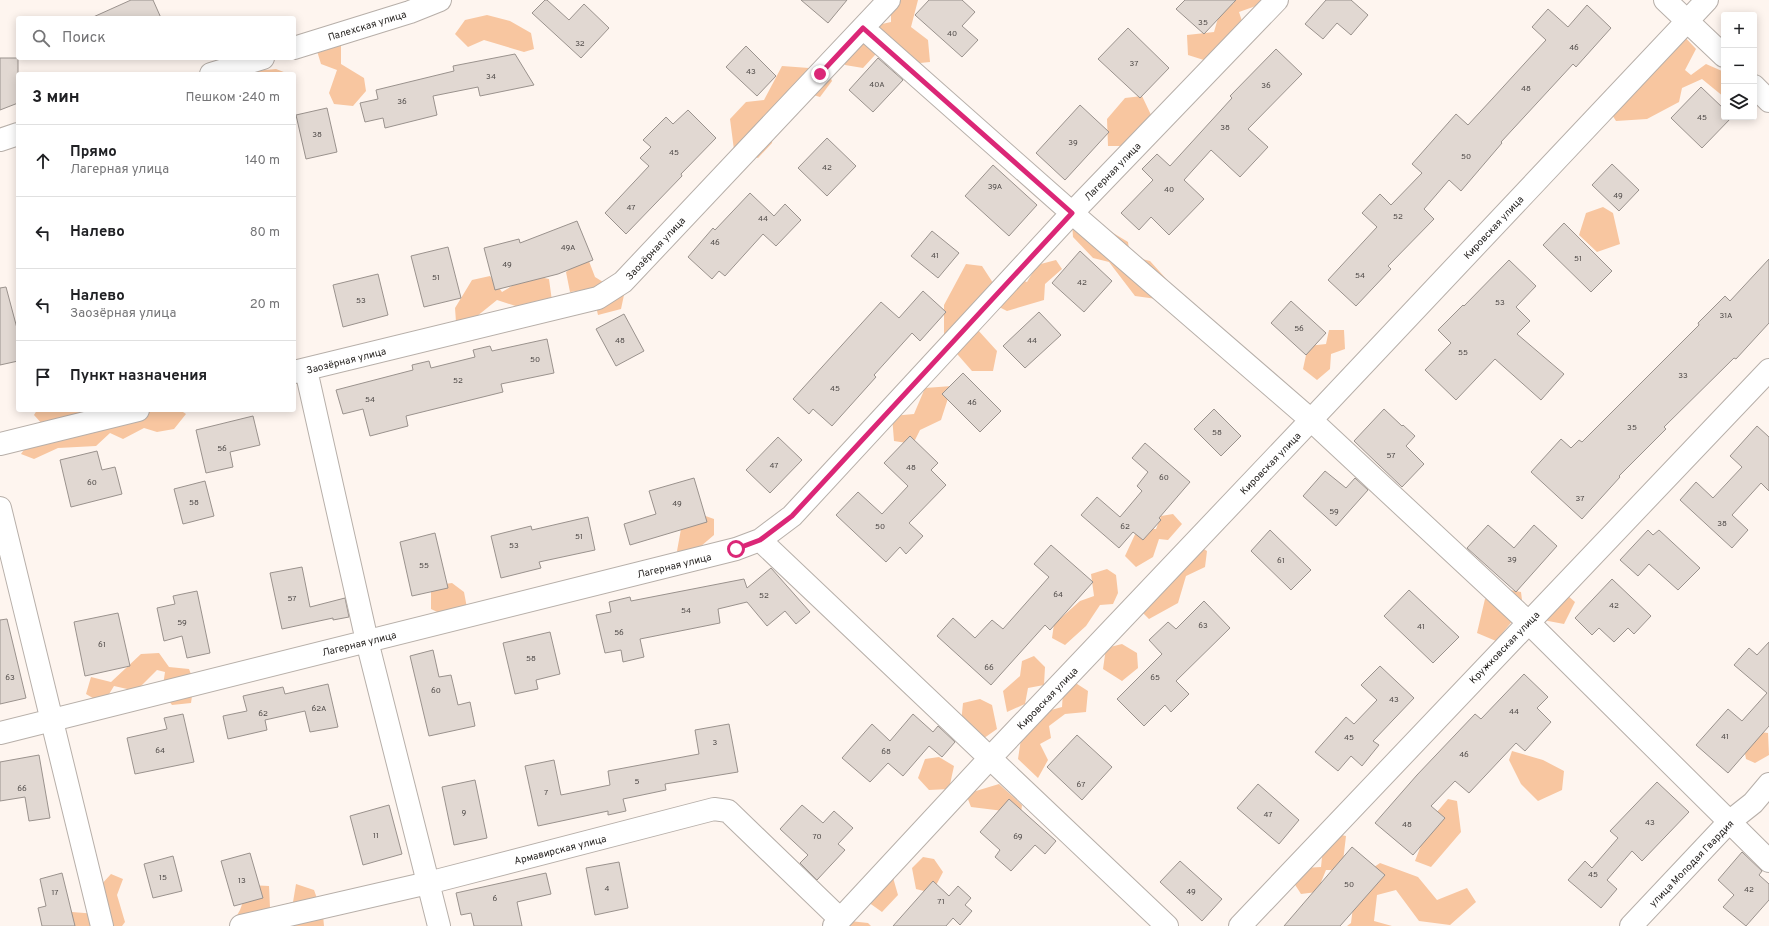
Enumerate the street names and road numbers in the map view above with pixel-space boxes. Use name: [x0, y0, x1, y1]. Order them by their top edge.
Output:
street label: Палехская улица: [327, 8, 408, 45]
street label: Лагерная улица: [1082, 140, 1144, 204]
street label: Кировская улица: [1461, 194, 1527, 263]
street label: Заозёрная улица: [623, 215, 689, 283]
street label: Заозёрная улица: [305, 345, 388, 378]
street label: Кировская улица: [1238, 430, 1304, 498]
street label: Лагерная улица: [636, 551, 713, 582]
street label: Кружковская улица: [1467, 609, 1543, 687]
street label: Лагерная улица: [321, 629, 398, 660]
street label: Кировская улица: [1015, 665, 1081, 733]
street label: улица Молодая Гвардия: [1647, 818, 1737, 910]
street label: Армавирская улица: [513, 833, 608, 868]

